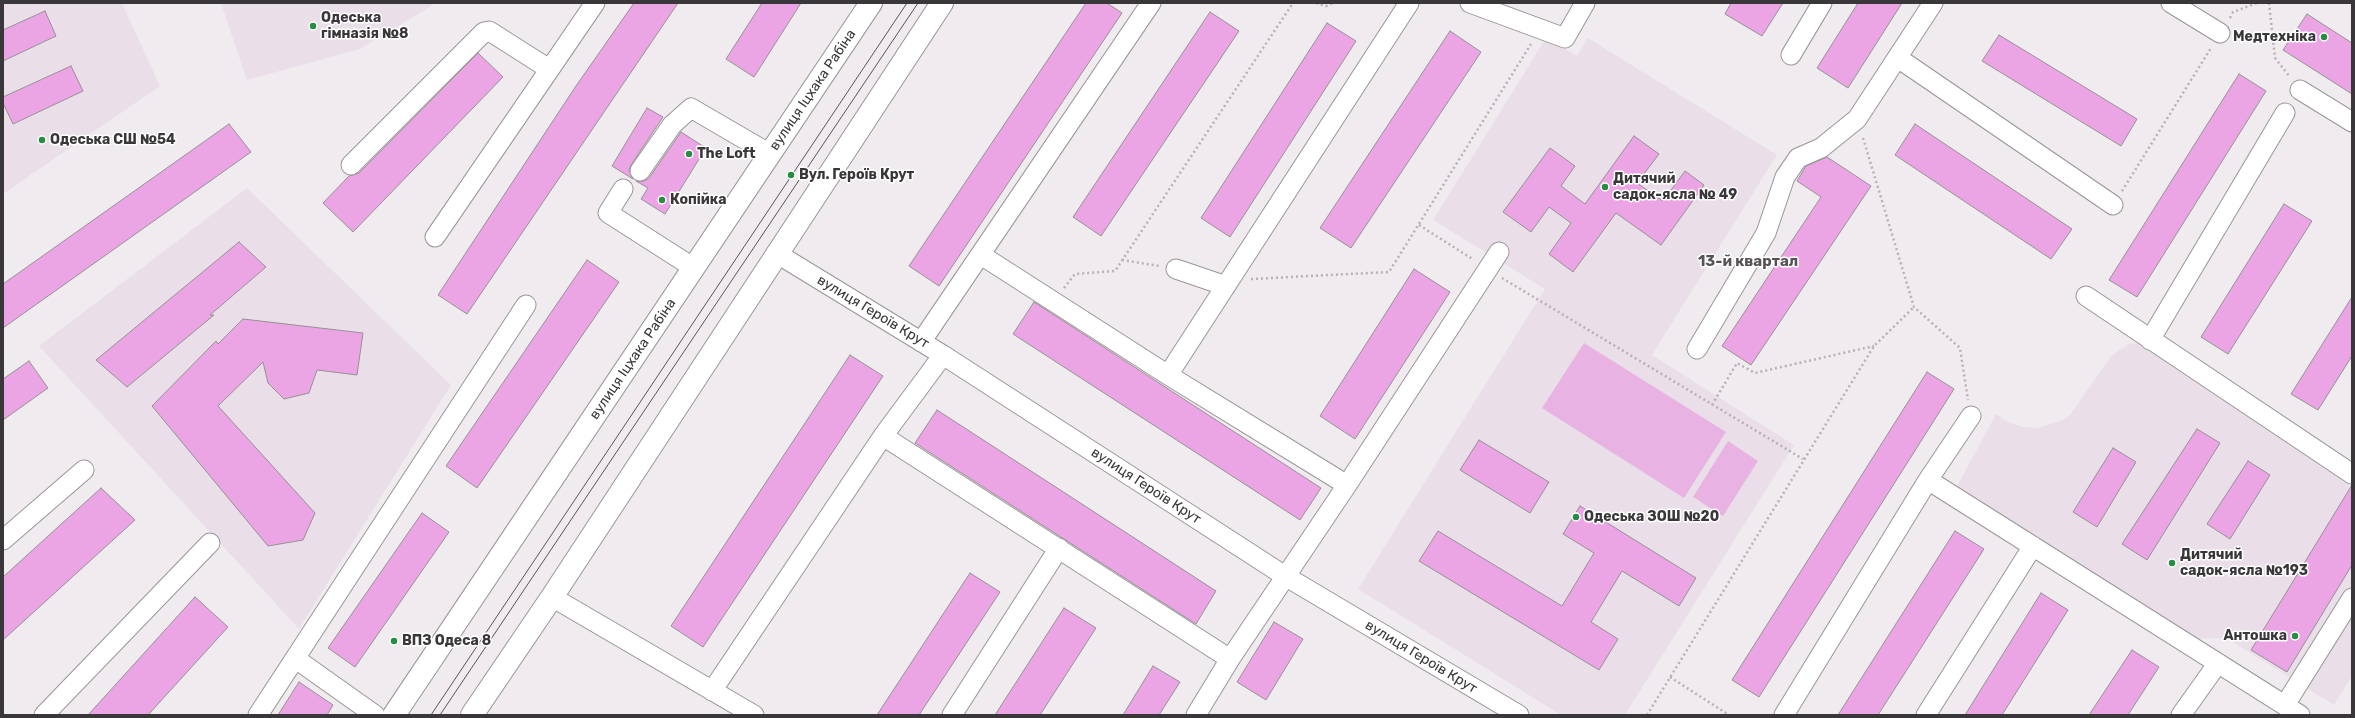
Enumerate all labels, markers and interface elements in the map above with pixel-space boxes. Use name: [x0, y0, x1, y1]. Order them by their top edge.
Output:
place label: Одеська гімназія №8: [321, 10, 409, 42]
marker: Одеська гімназія №8: [308, 21, 318, 31]
street label: вулиця Іцхака Рабіна: [766, 26, 860, 154]
place label: Медтехніка: [2233, 29, 2316, 45]
marker: Медтехніка: [2319, 32, 2329, 42]
place label: Одеська СШ №54: [50, 132, 176, 148]
marker: Одеська СШ №54: [37, 135, 47, 145]
place label: The Loft: [697, 146, 756, 162]
marker: The Loft: [684, 149, 694, 159]
place label: Вул. Героїв Крут: [799, 167, 914, 183]
marker: Вул. Героїв Крут: [786, 170, 796, 180]
place label: Дитячий садок-ясла № 49: [1613, 171, 1737, 204]
marker: Дитячий садок-ясла № 49: [1600, 182, 1610, 192]
place label: Копійка: [670, 192, 726, 208]
marker: Копійка: [657, 195, 667, 205]
district label: 13-й квартал: [1698, 253, 1798, 271]
street label: вулиця Героїв Крут: [814, 272, 932, 352]
street label: вулиця Іцхака Рабіна: [586, 295, 680, 423]
street label: вулиця Героїв Крут: [1088, 444, 1204, 528]
place label: Одеська ЗОШ №20: [1584, 509, 1719, 525]
marker: Одеська ЗОШ №20: [1571, 512, 1581, 522]
place label: Дитячий садок-ясла №193: [2180, 547, 2308, 580]
marker: Дитячий садок-ясла №193: [2167, 558, 2177, 568]
street label: вулиця Героїв Крут: [1362, 617, 1480, 697]
place label: Антошка: [2223, 628, 2287, 644]
marker: Антошка: [2290, 631, 2300, 641]
place label: ВПЗ Одеса 8: [402, 633, 491, 649]
marker: ВПЗ Одеса 8: [389, 636, 399, 646]

